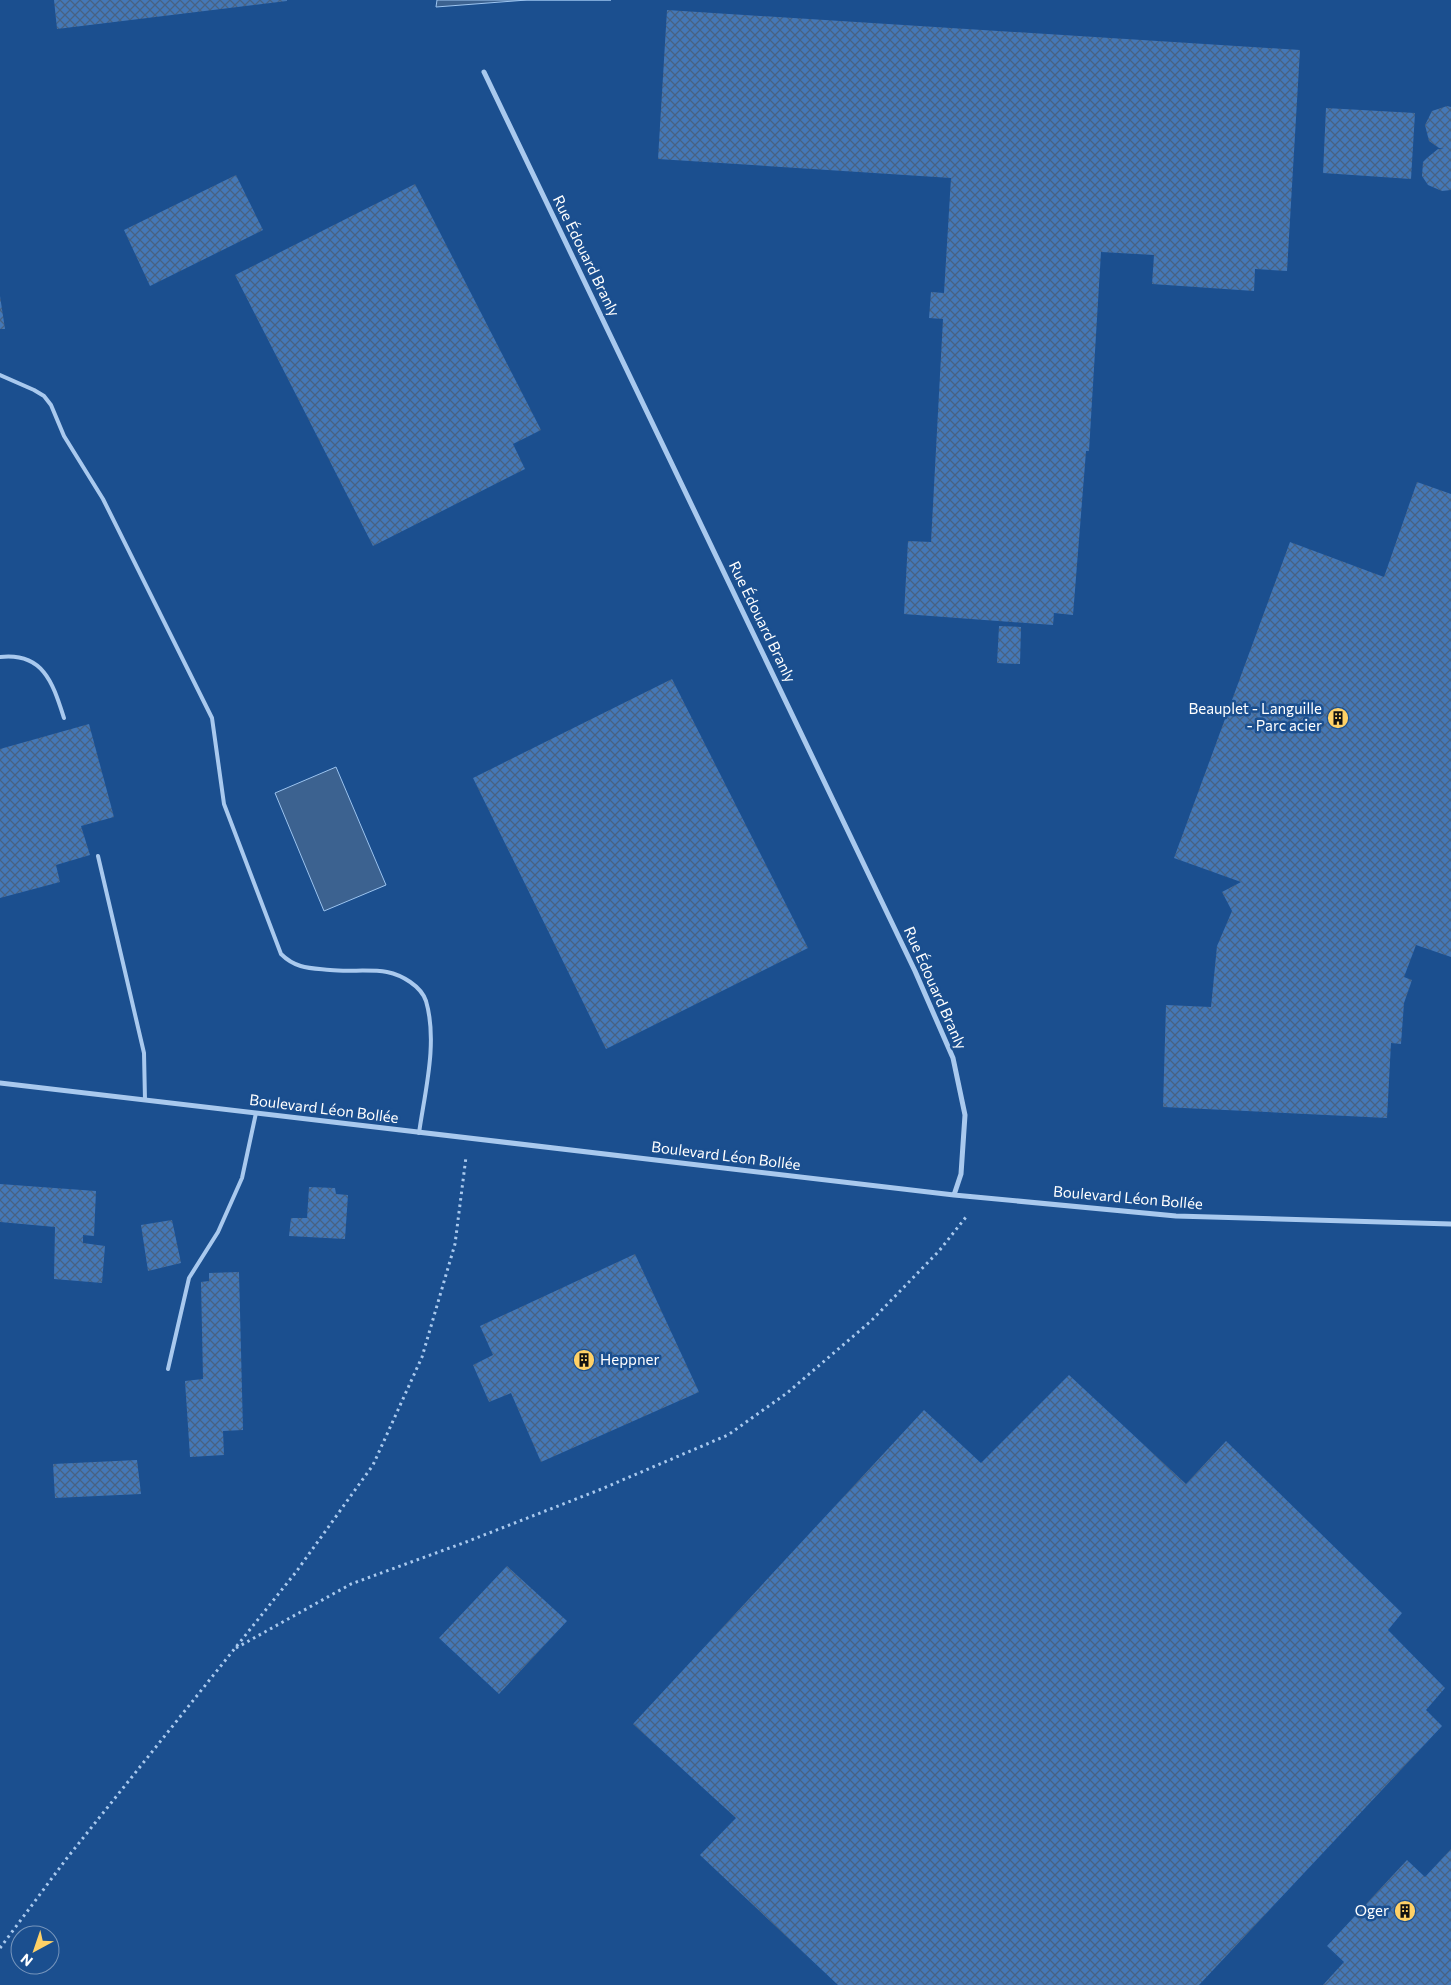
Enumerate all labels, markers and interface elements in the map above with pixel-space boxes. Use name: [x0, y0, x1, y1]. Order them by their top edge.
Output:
street label: Rue Édouard Branly: [550, 192, 625, 319]
street label: Rue Édouard Branly: [726, 558, 801, 685]
place label: Beauplet - Languille - Parc acier: [1189, 699, 1322, 734]
building icon: Beauplet - Languille - Parc acier: [1326, 706, 1350, 730]
street label: Rue Édouard Branly: [901, 923, 972, 1052]
street label: Boulevard Léon Bollée: [248, 1090, 400, 1126]
street label: Boulevard Léon Bollée: [650, 1137, 802, 1173]
street label: Boulevard Léon Bollée: [1052, 1181, 1204, 1213]
building icon: Heppner: [572, 1348, 596, 1372]
place label: Heppner: [600, 1350, 659, 1368]
building icon: Oger: [1393, 1899, 1417, 1923]
place label: Oger: [1355, 1901, 1389, 1919]
north arrow: [10, 1925, 60, 1975]
text: N: [17, 1950, 36, 1970]

